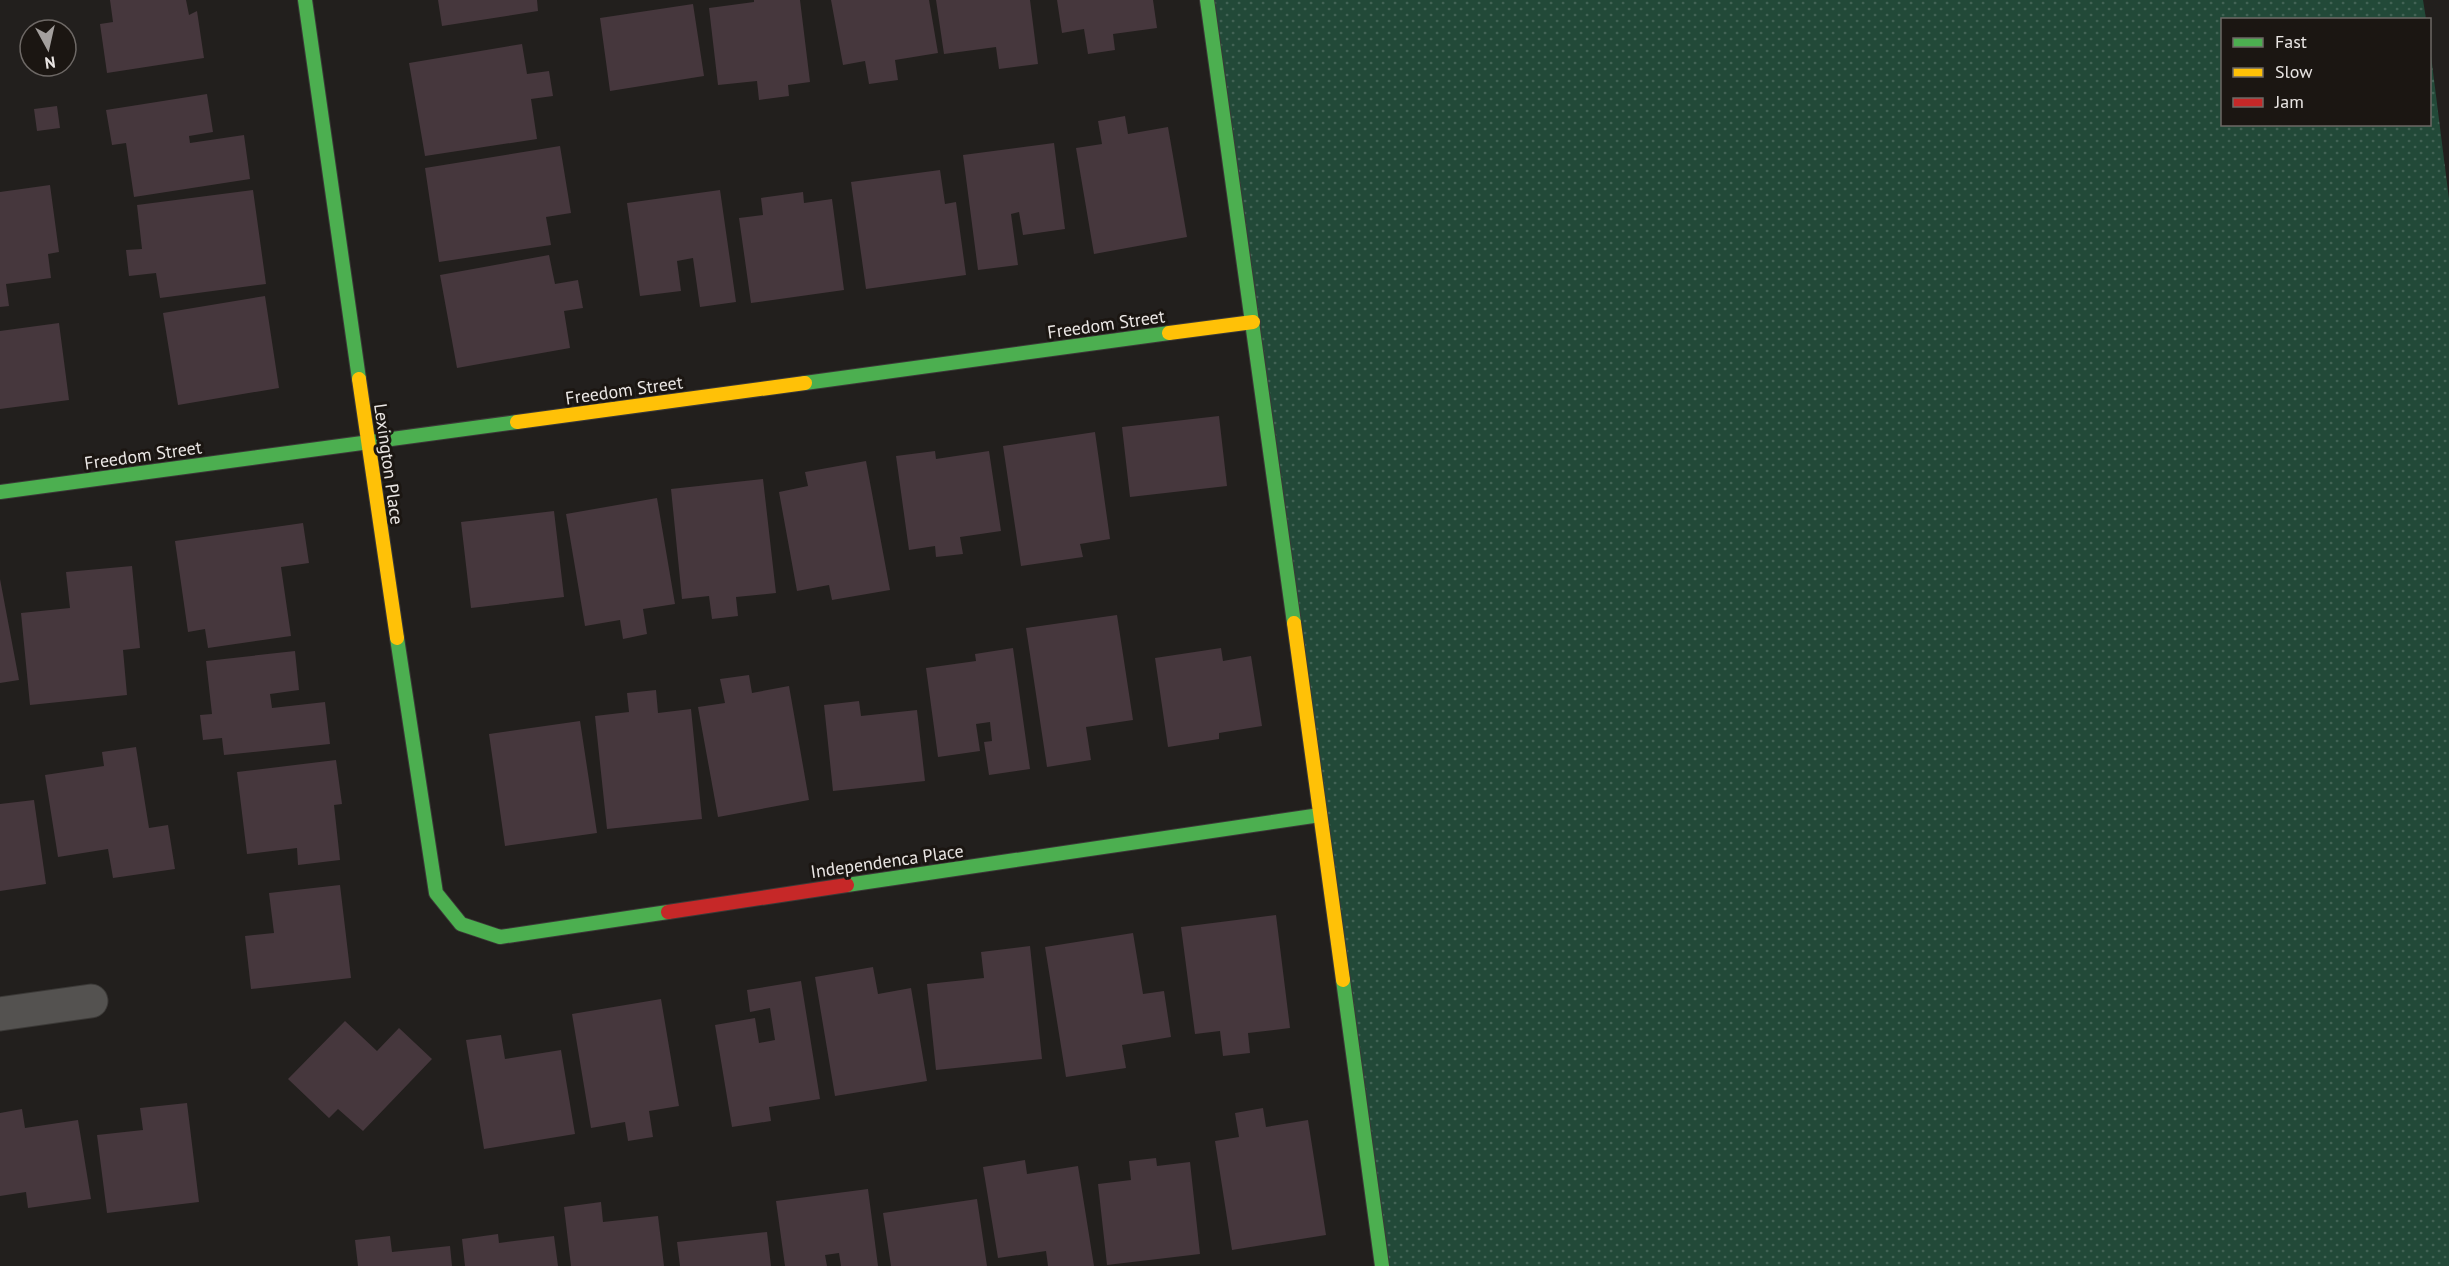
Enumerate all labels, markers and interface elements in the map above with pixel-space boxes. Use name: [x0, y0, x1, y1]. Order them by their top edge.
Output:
north arrow: [18, 18, 78, 78]
legend: [2221, 18, 2431, 126]
text: Fast: [2275, 30, 2307, 53]
text: N: [43, 52, 57, 73]
text: Slow: [2275, 60, 2313, 83]
text: Jam: [2274, 90, 2304, 113]
street label: Freedom Street: [1046, 304, 1166, 344]
street label: Freedom Street: [564, 370, 684, 410]
street label: Lexington Place: [369, 402, 409, 526]
street label: Freedom Street: [83, 435, 203, 475]
street label: Independenca Place: [809, 839, 965, 883]

